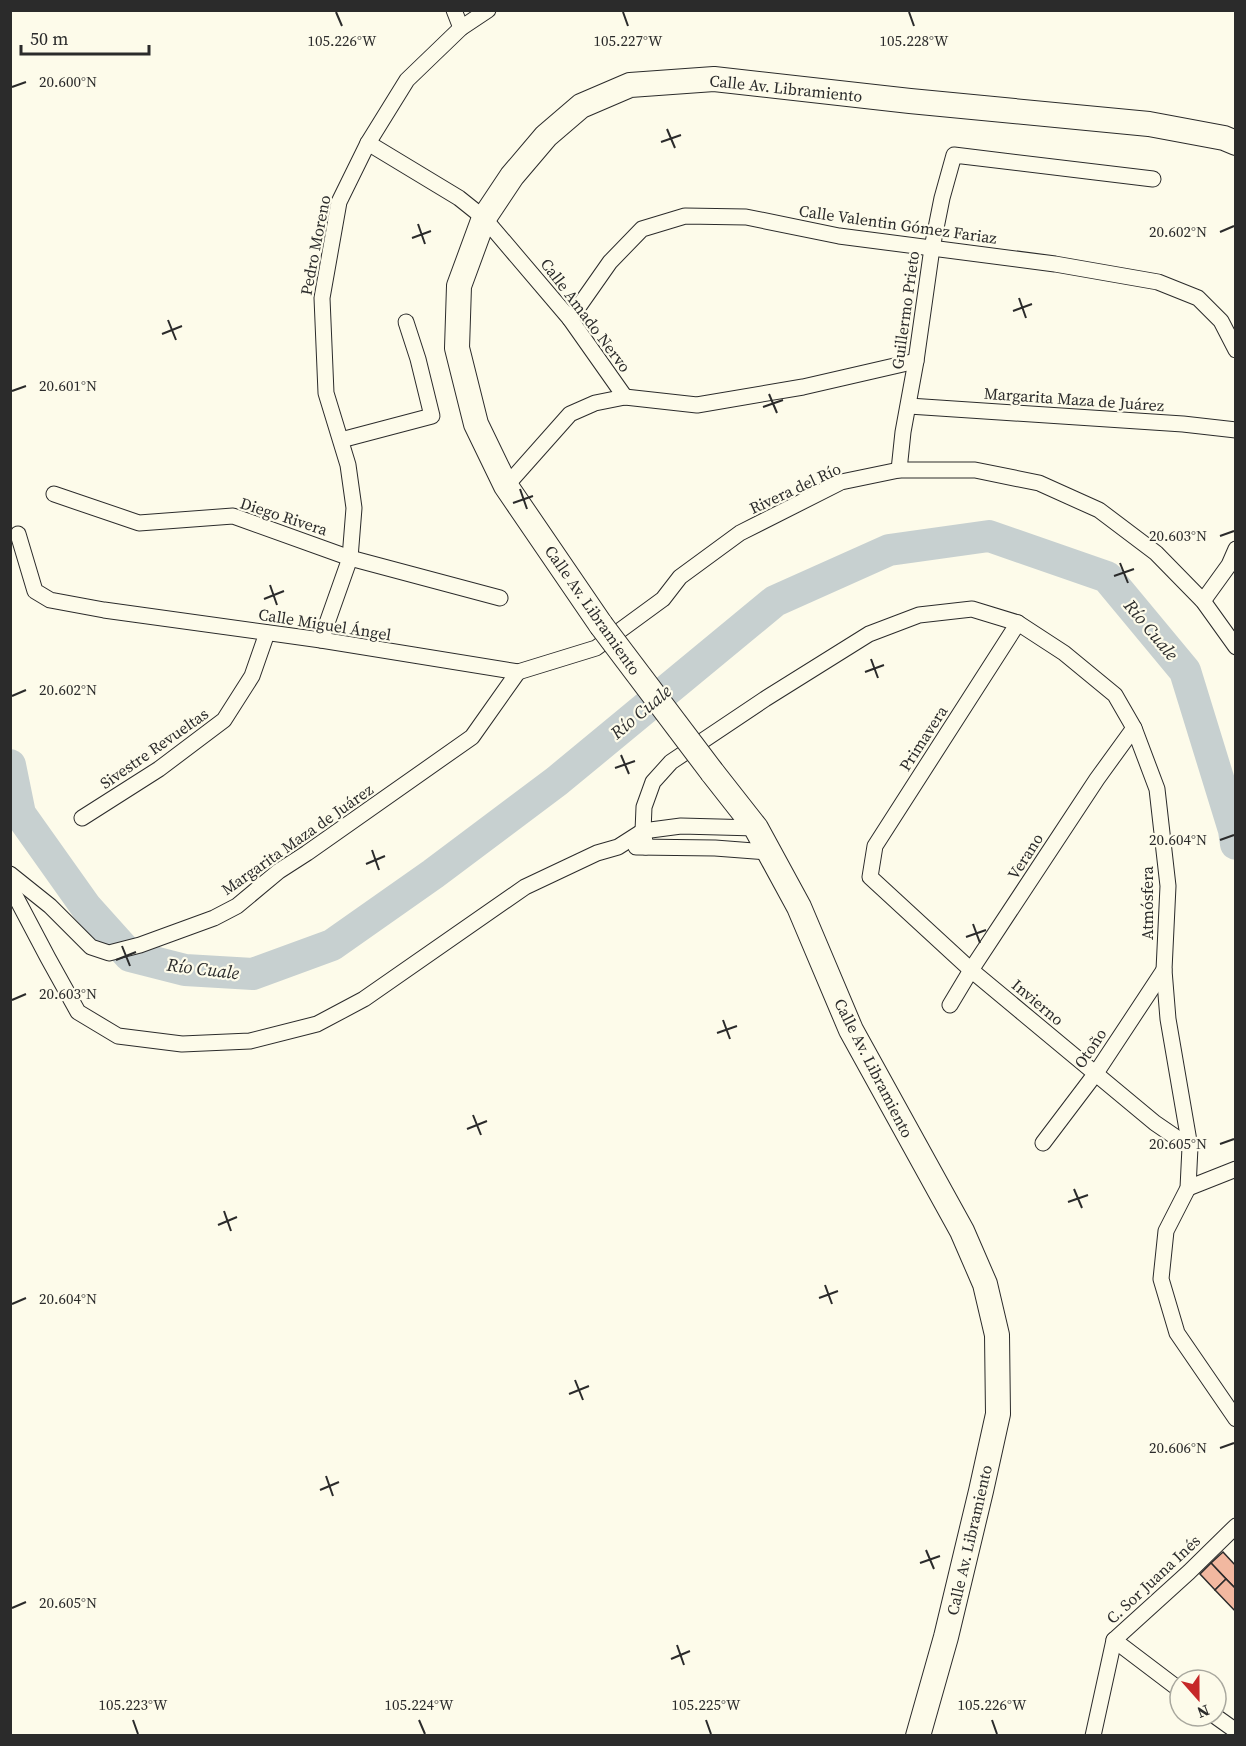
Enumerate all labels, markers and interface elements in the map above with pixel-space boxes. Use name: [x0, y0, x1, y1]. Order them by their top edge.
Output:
scale bar: [21, 18, 148, 56]
text: 50 m: [30, 26, 68, 51]
text: 105.226°W: [308, 30, 377, 51]
text: 105.227°W: [594, 30, 663, 51]
text: 105.228°W: [880, 30, 949, 51]
street label: Calle Av. Libramiento: [708, 69, 864, 107]
text: 20.600°N: [39, 71, 97, 92]
street label: Pedro Moreno: [295, 193, 336, 297]
street label: Calle Valentin Gómez Fariaz: [798, 199, 998, 249]
text: 20.602°N: [1149, 221, 1207, 242]
street label: Guillermo Prieto: [886, 249, 924, 371]
street label: Calle Amado Nervo: [536, 253, 636, 377]
text: 20.601°N: [39, 375, 97, 396]
street label: Margarita Maza de Juárez: [983, 382, 1165, 416]
street label: Rivera del Río: [746, 457, 845, 519]
street label: Diego Rivera: [238, 492, 331, 541]
text: 20.603°N: [1149, 525, 1207, 546]
street label: Calle Av. Libramiento: [540, 541, 646, 679]
water label: Río Cuale: [1118, 593, 1185, 666]
street label: Calle Miguel Ángel: [257, 603, 393, 645]
water label: Río Cuale: [604, 678, 677, 745]
text: 20.602°N: [39, 679, 97, 700]
street label: Primavera: [894, 700, 953, 775]
street label: Sivestre Revueltas: [95, 702, 213, 794]
street label: Margarita Maza de Juárez: [217, 778, 377, 900]
street label: Verano: [1002, 828, 1048, 883]
text: 20.604°N: [1149, 829, 1207, 850]
street label: Atmósfera: [1136, 865, 1158, 940]
water label: Río Cuale: [165, 952, 241, 985]
street label: Invierno: [1007, 974, 1069, 1030]
text: 20.603°N: [39, 983, 97, 1004]
street label: Calle Av. Libramiento: [829, 995, 919, 1142]
street label: Otoño: [1069, 1024, 1111, 1072]
text: 20.605°N: [1149, 1133, 1207, 1154]
text: 20.604°N: [39, 1288, 97, 1309]
text: 20.606°N: [1149, 1437, 1207, 1458]
street label: Calle Av. Libramiento: [941, 1462, 997, 1617]
street label: C. Sor Juana Inés: [1101, 1530, 1205, 1628]
text: 20.605°N: [39, 1592, 97, 1613]
north arrow: [1168, 1668, 1228, 1728]
text: 105.223°W: [99, 1694, 168, 1715]
text: 105.224°W: [385, 1694, 454, 1715]
text: 105.225°W: [672, 1694, 741, 1715]
text: 105.226°W: [958, 1694, 1027, 1715]
text: N: [1194, 1700, 1213, 1724]

